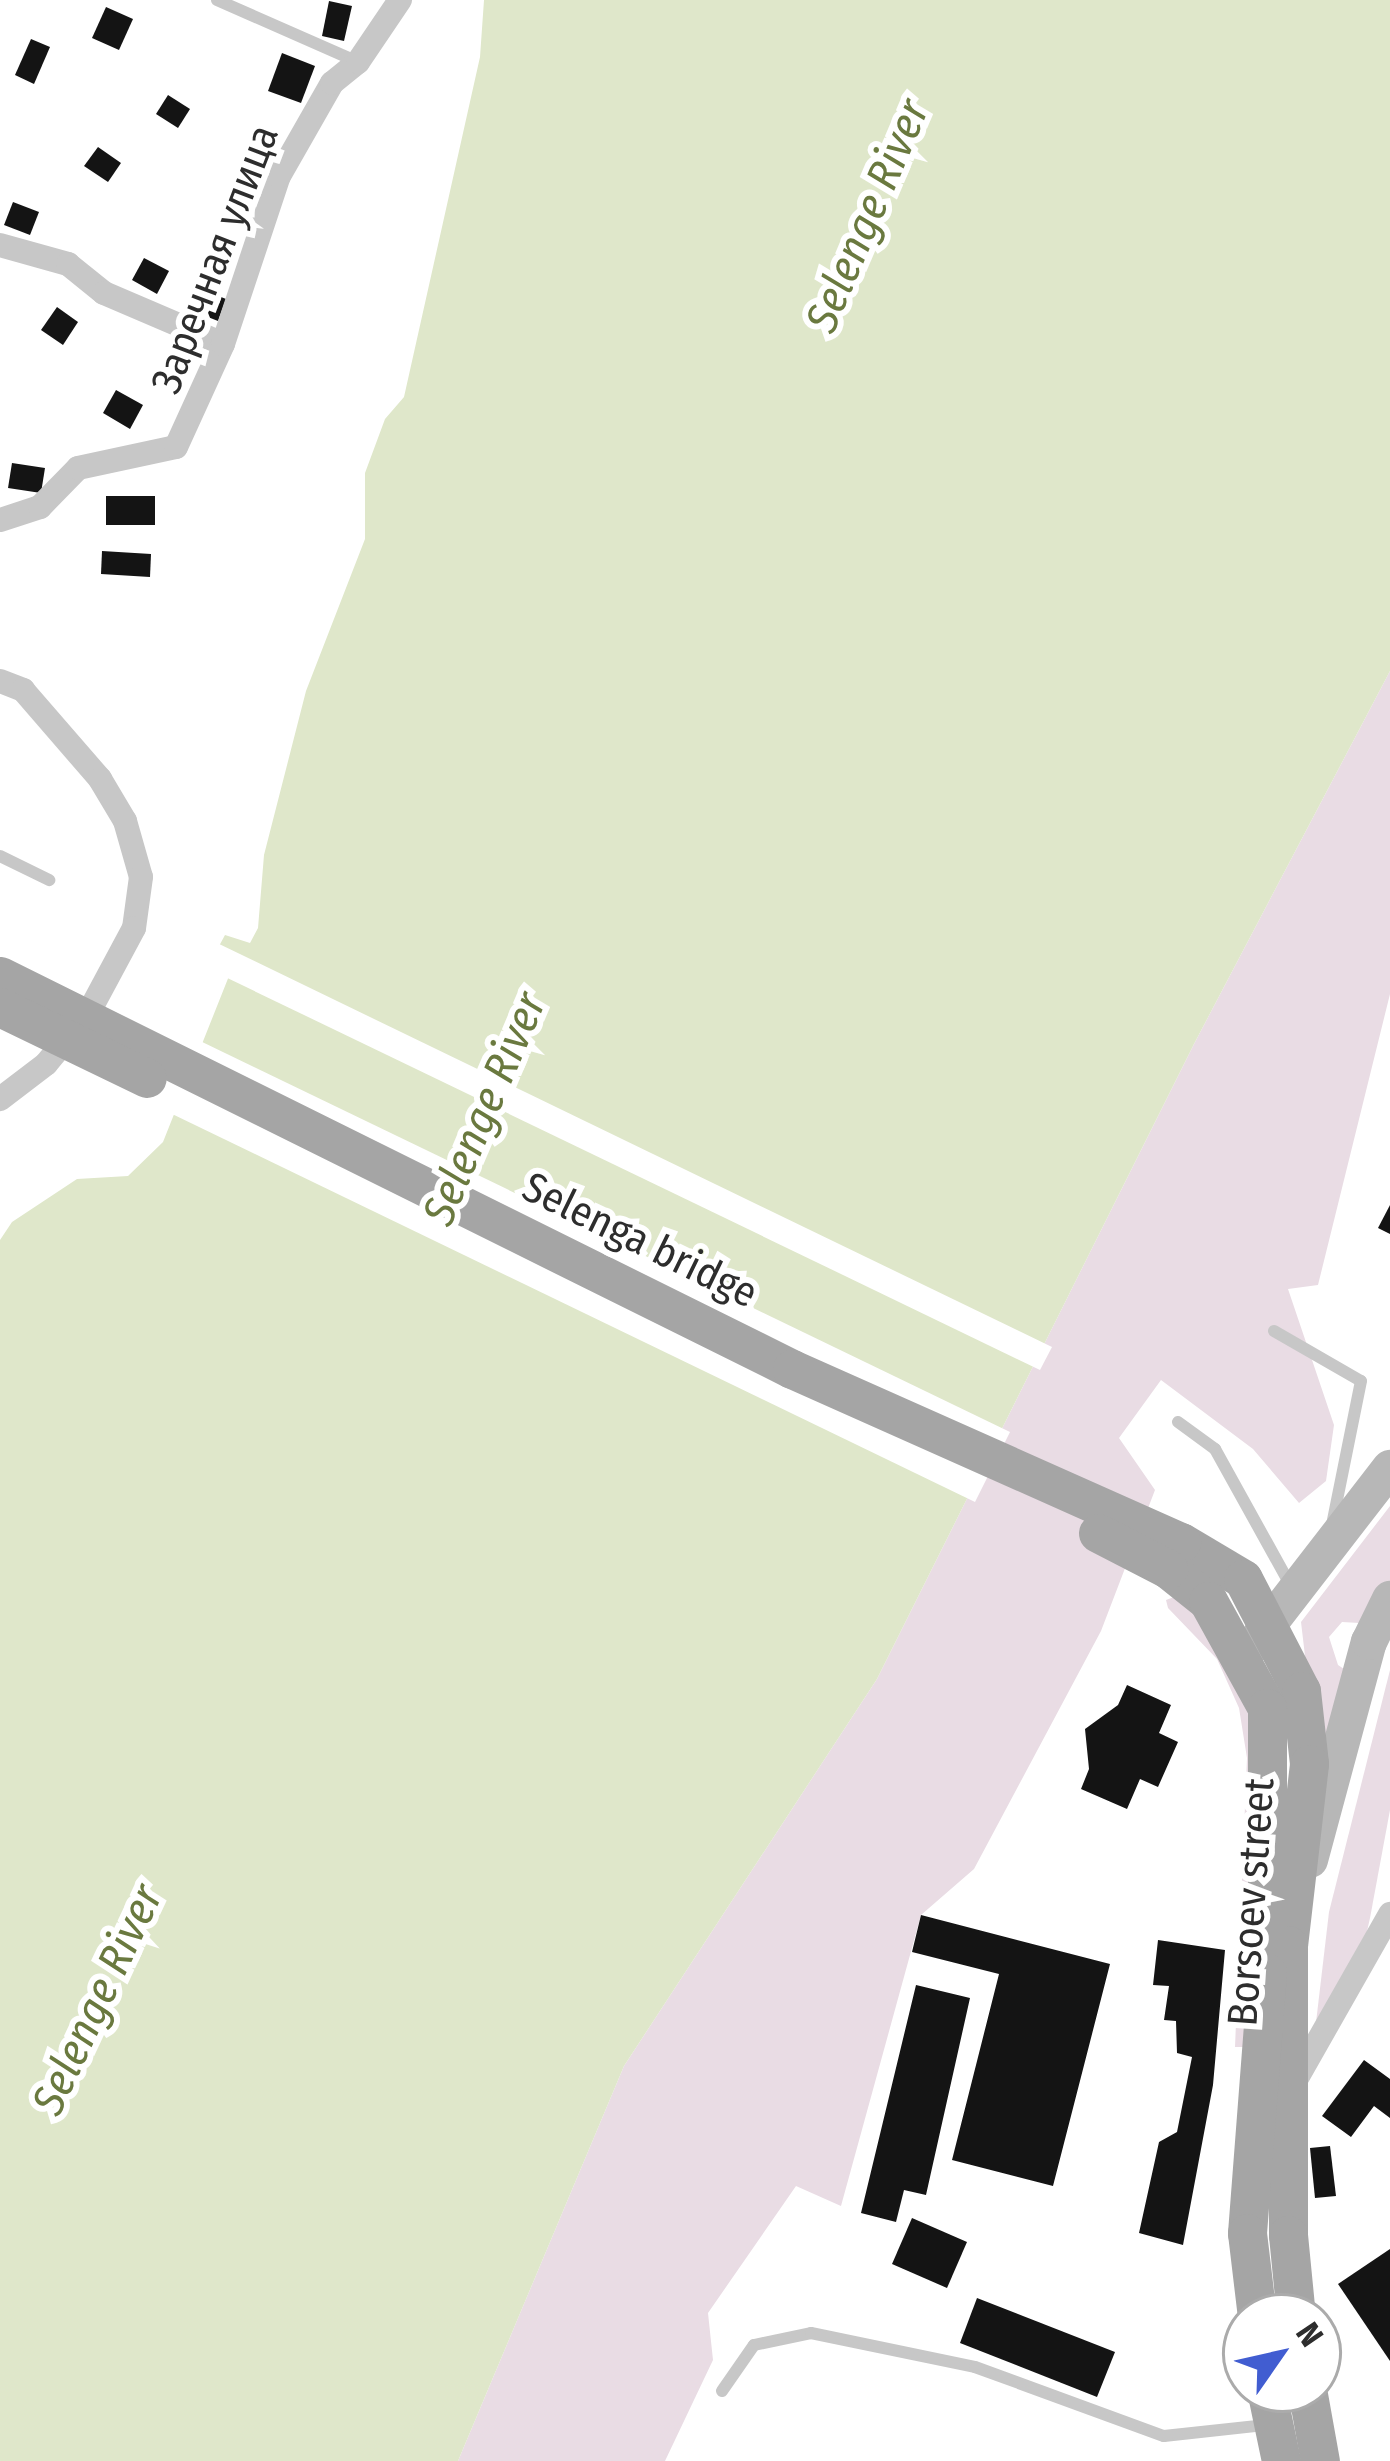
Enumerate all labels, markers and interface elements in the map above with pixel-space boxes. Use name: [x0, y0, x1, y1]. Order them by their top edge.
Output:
water label: Selenge River: [795, 92, 941, 340]
street label: Заречная улица: [141, 118, 289, 400]
water label: Selenge River: [412, 985, 558, 1233]
street label: Selenga bridge: [515, 1162, 765, 1318]
street label: Borsoev street: [1217, 1776, 1285, 2028]
water label: Selenge River: [21, 1876, 175, 2124]
north arrow: [1222, 2293, 1342, 2413]
text: N: [1287, 2315, 1331, 2354]

